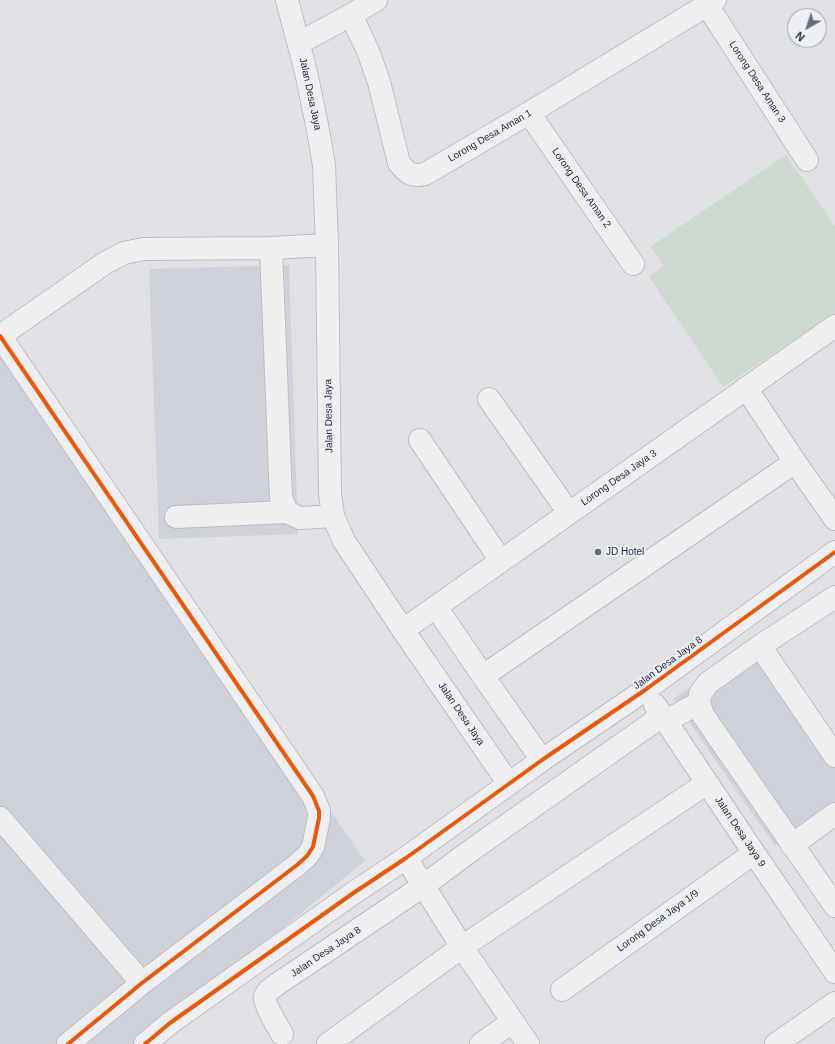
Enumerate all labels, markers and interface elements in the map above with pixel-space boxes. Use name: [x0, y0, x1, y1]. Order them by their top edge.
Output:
north arrow: [787, 8, 827, 48]
text: N: [793, 29, 807, 44]
street label: Lorong Desa Aman 3: [726, 39, 788, 125]
street label: Jalan Desa Jaya: [296, 57, 324, 131]
street label: Lorong Desa Aman 1: [446, 107, 534, 165]
street label: Lorong Desa Aman 2: [549, 146, 613, 230]
street label: Jalan Desa Jaya: [322, 379, 336, 453]
street label: Lorong Desa Jaya 3: [579, 447, 659, 509]
place label: JD Hotel: [606, 546, 644, 558]
marker: JD Hotel: [593, 547, 603, 557]
street label: Jalan Desa Jaya 8: [631, 634, 705, 692]
street label: Jalan Desa Jaya: [435, 680, 487, 748]
street label: Jalan Desa Jaya 9: [712, 795, 768, 869]
street label: Lorong Desa Jaya 1/9: [615, 887, 701, 955]
street label: Jalan Desa Jaya 8: [289, 924, 363, 980]

